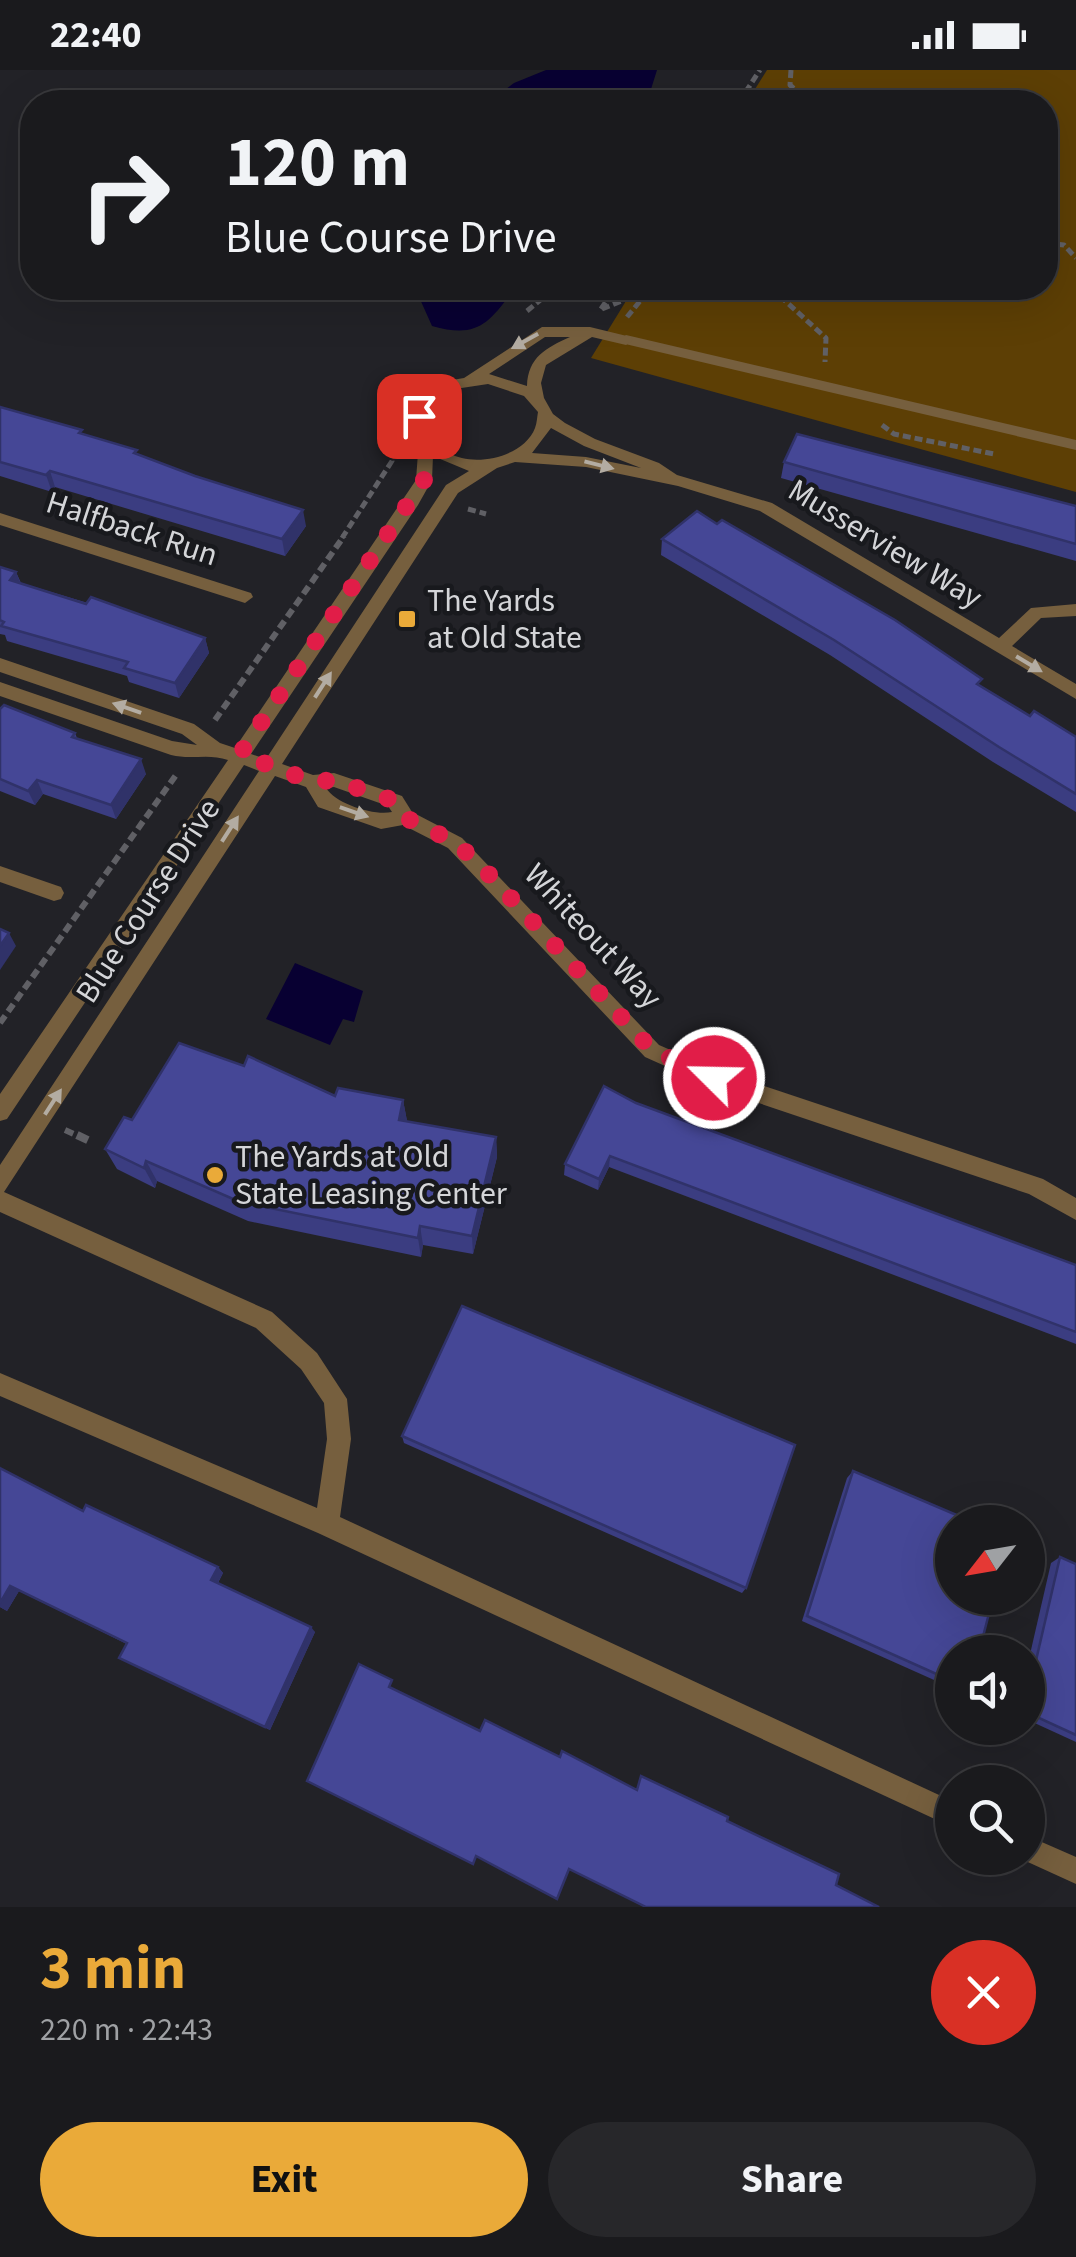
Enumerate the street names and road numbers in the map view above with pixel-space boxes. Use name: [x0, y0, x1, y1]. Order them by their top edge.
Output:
street label: Musserview Way: [779, 468, 991, 620]
street label: Halfback Run: [40, 480, 224, 578]
street label: Blue Course Drive: [65, 790, 231, 1012]
street label: Whiteout Way: [513, 853, 673, 1019]

